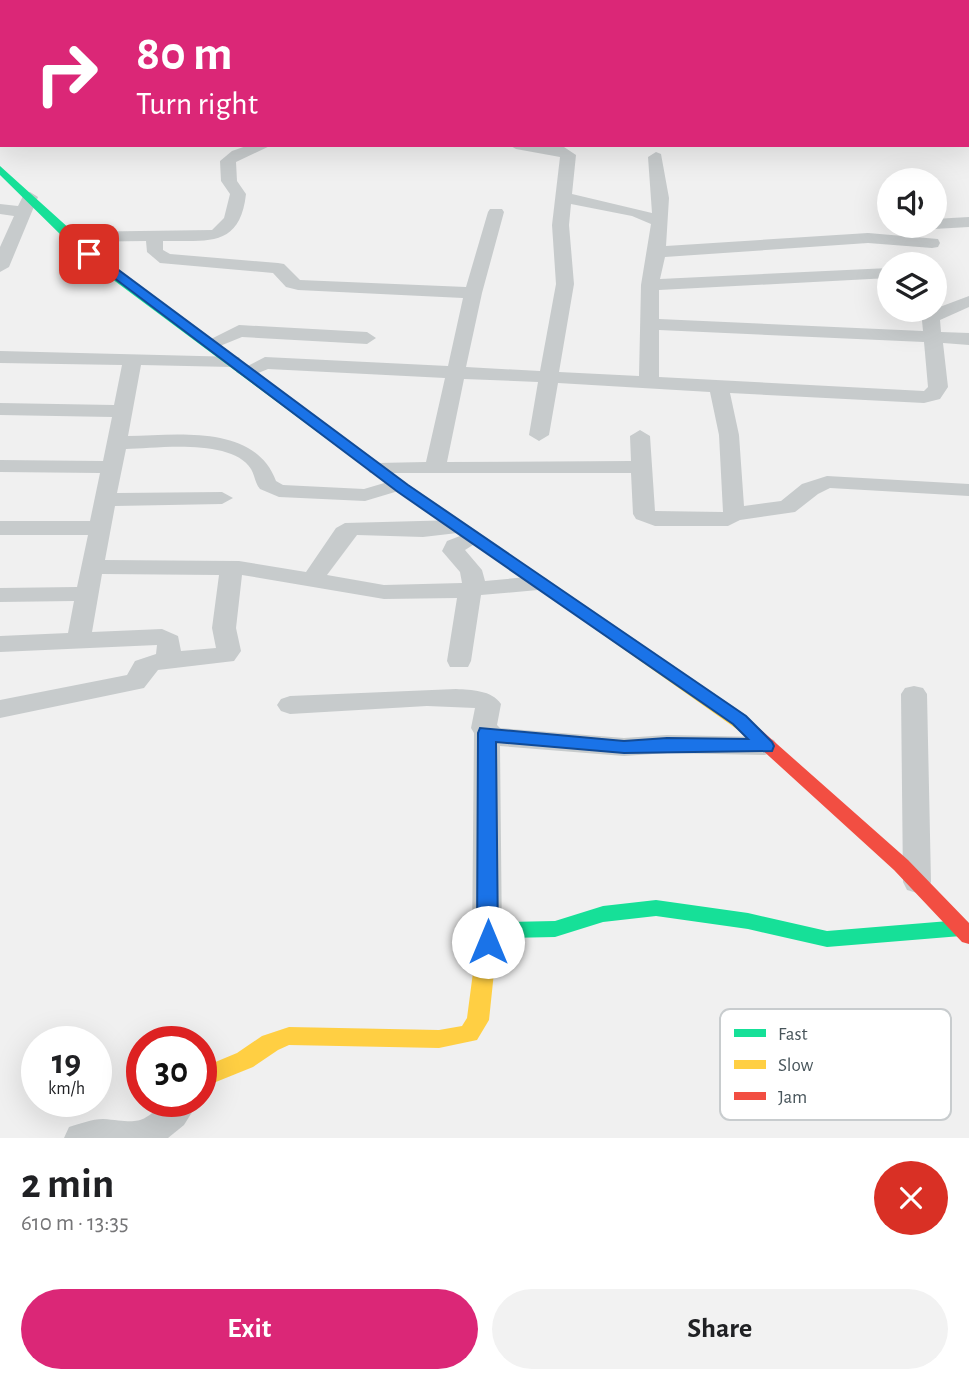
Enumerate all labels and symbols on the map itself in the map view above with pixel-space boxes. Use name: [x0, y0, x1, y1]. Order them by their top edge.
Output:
pin: [59, 224, 119, 284]
position arrow: [451, 905, 525, 979]
legend: [720, 1009, 951, 1120]
text: Fast: [778, 1025, 808, 1044]
speed limit sign: 30: [126, 1026, 217, 1117]
text: Slow: [778, 1056, 814, 1075]
text: Jam: [778, 1088, 807, 1107]

